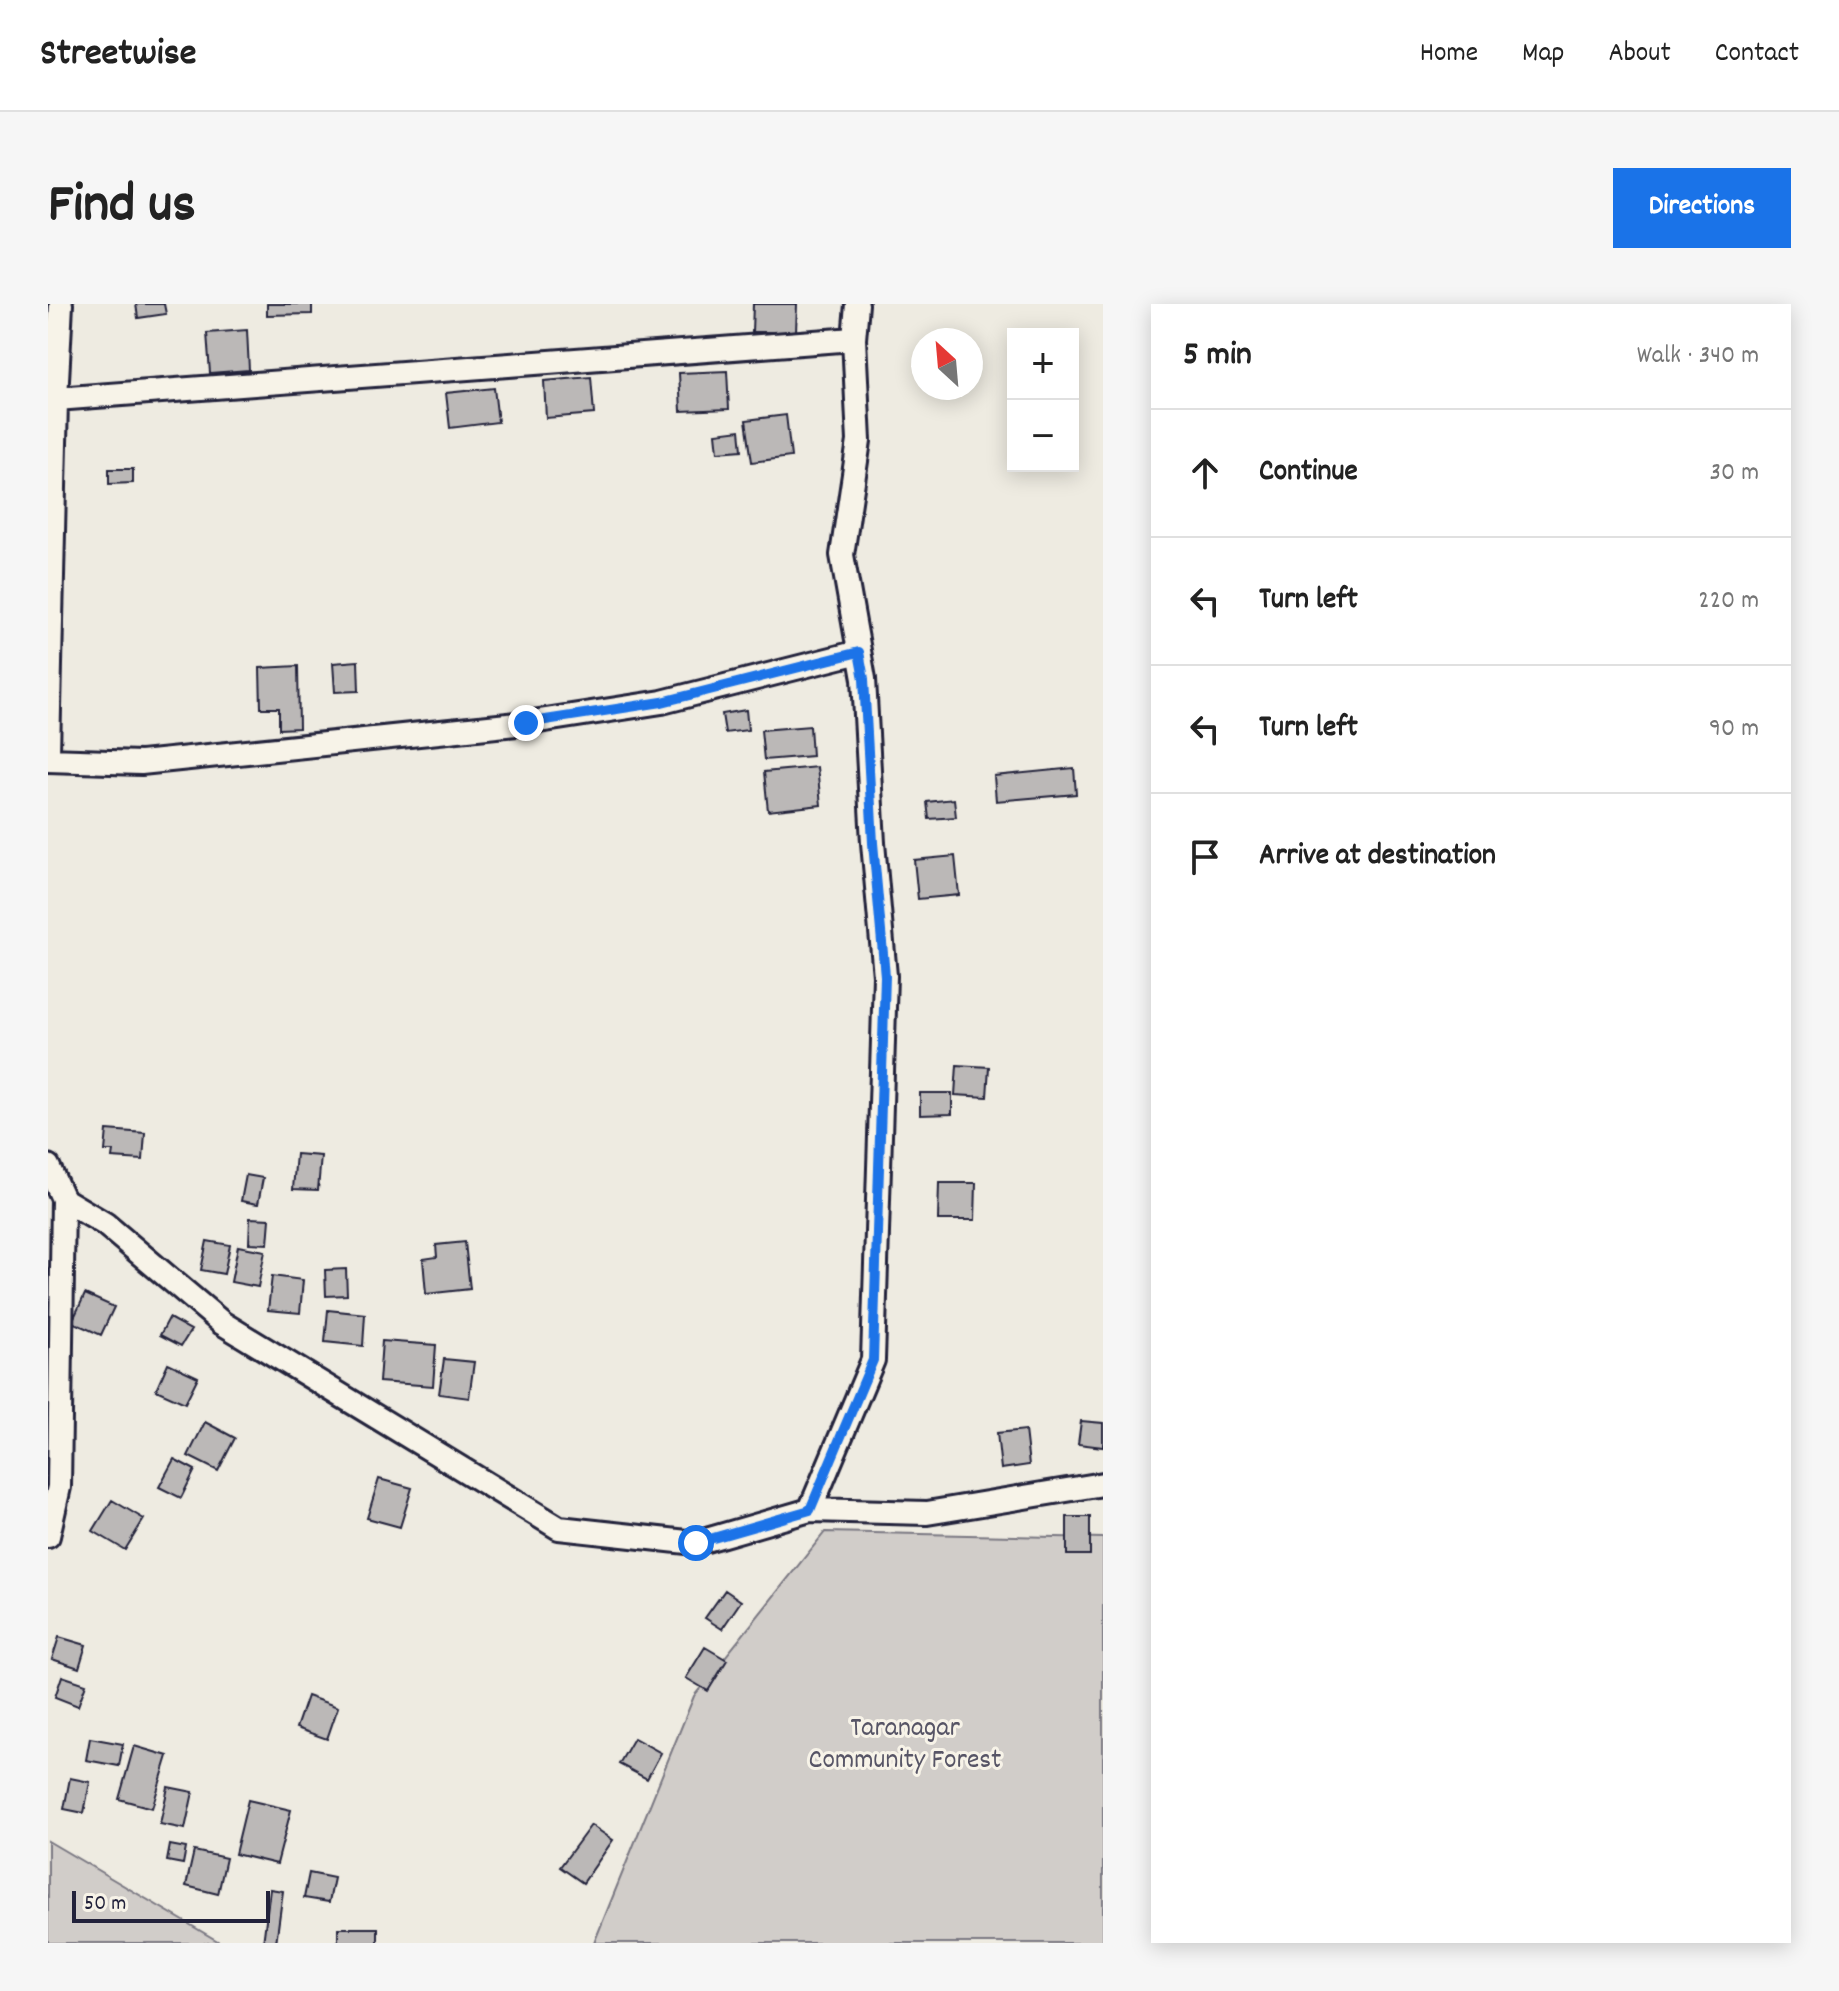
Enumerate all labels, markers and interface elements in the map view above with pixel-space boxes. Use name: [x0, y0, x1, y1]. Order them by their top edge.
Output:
text: Streetwise: [40, 28, 197, 83]
text: Home: [1420, 35, 1478, 75]
text: Map: [1522, 35, 1564, 75]
text: About: [1608, 35, 1671, 75]
text: Contact: [1715, 35, 1799, 75]
text: Find us: [48, 168, 196, 248]
button: Directions: [1613, 168, 1791, 248]
north arrow: [911, 328, 983, 400]
map controls: [1007, 328, 1079, 472]
button: +: [1007, 328, 1079, 400]
text: 5 min: [1183, 332, 1252, 381]
text: Walk · 340 m: [1637, 338, 1759, 375]
button: −: [1007, 400, 1079, 472]
icon: ahead: [1183, 451, 1227, 495]
text: Continue: [1259, 452, 1358, 495]
text: 30 m: [1709, 455, 1759, 492]
icon: left: [1183, 579, 1227, 623]
text: Turn left: [1259, 580, 1358, 623]
text: 220 m: [1698, 583, 1759, 620]
route end: [508, 705, 544, 741]
icon: left: [1183, 707, 1227, 751]
text: Turn left: [1259, 708, 1358, 751]
text: 90 m: [1709, 711, 1759, 748]
icon: arrive: [1183, 835, 1227, 879]
text: Arrive at destination: [1259, 836, 1496, 879]
route start: [678, 1525, 714, 1561]
park label: Taranagar Community Forest: [809, 1710, 1001, 1782]
scale bar: [72, 1887, 270, 1923]
text: 50 m: [84, 1889, 126, 1920]

